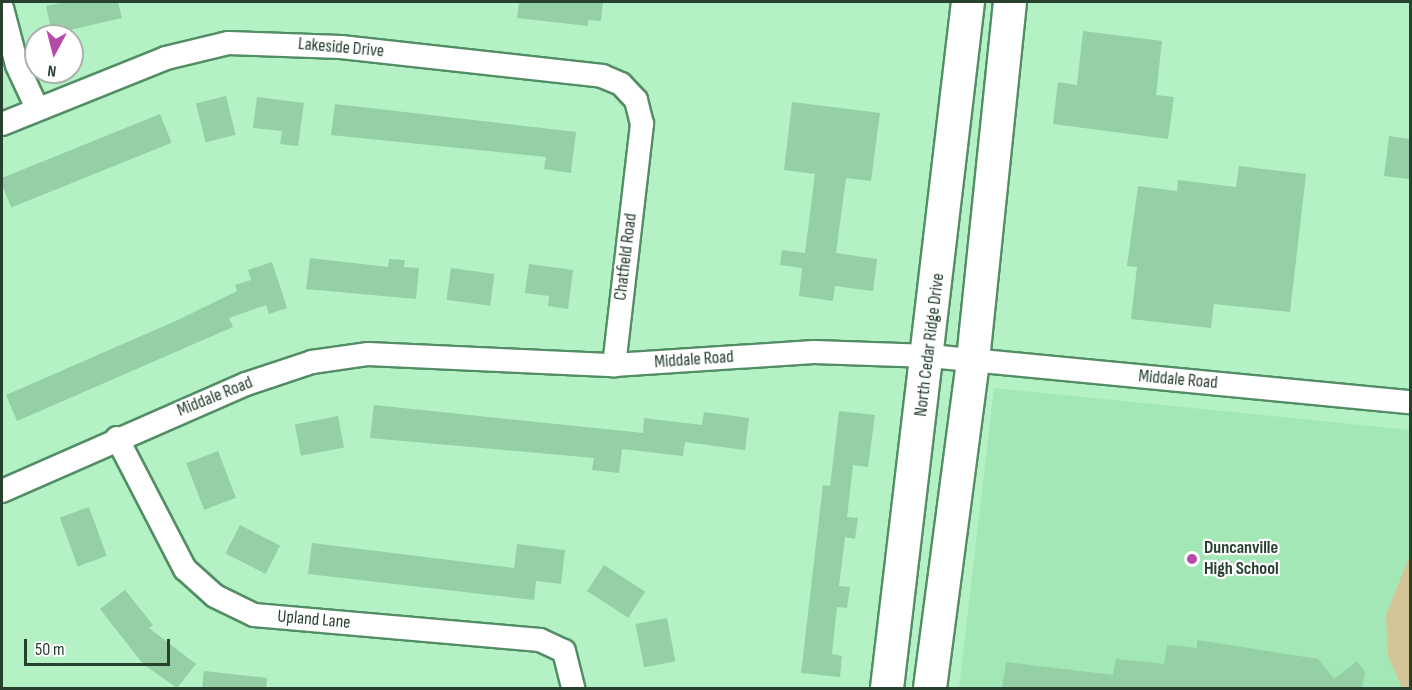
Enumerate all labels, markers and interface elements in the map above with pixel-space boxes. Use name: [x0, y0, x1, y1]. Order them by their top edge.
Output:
north arrow: [24, 24, 84, 84]
street label: Lakeside Drive: [297, 33, 385, 63]
text: N: [47, 60, 57, 80]
street label: Chatfield Road: [610, 212, 642, 302]
street label: North Cedar Ridge Drive: [910, 272, 950, 418]
street label: Middale Road: [654, 346, 734, 374]
street label: Middale Road: [1138, 366, 1218, 394]
street label: Middale Road: [174, 372, 256, 422]
place label: Duncanville High School: [1204, 538, 1279, 580]
marker: Duncanville High School: [1185, 552, 1199, 566]
street label: Upland Lane: [277, 606, 351, 634]
scale bar: [27, 627, 172, 665]
text: 50 m: [35, 639, 65, 660]

